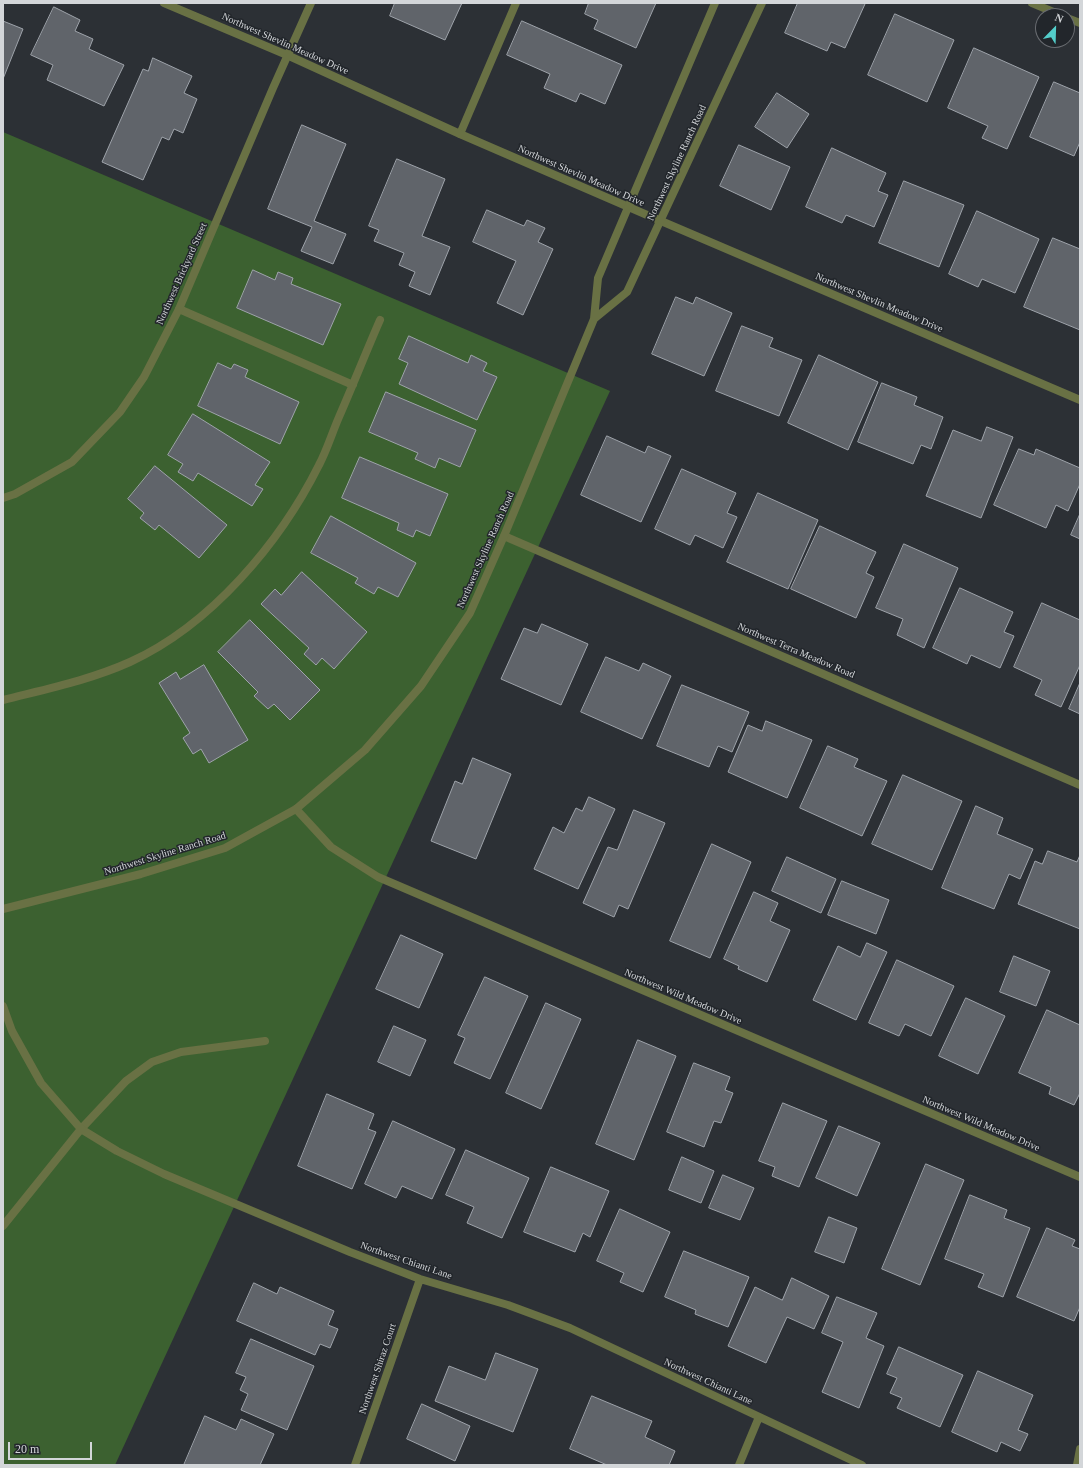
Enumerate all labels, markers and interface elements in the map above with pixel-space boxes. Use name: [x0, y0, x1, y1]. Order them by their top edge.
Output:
north arrow: [1035, 8, 1075, 48]
street label: Northwest Shevlin Meadow Drive: [220, 11, 350, 77]
text: N: [1053, 11, 1065, 25]
street label: Northwest Skyline Ranch Road: [645, 103, 709, 223]
street label: Northwest Shevlin Meadow Drive: [516, 143, 646, 209]
street label: Northwest Brickyard Street: [154, 221, 210, 327]
street label: Northwest Shevlin Meadow Drive: [813, 271, 945, 335]
street label: Northwest Skyline Ranch Road: [455, 490, 517, 610]
street label: Northwest Terra Meadow Road: [736, 621, 856, 681]
street label: Northwest Skyline Ranch Road: [103, 830, 227, 878]
street label: Northwest Wild Meadow Drive: [622, 967, 744, 1027]
street label: Northwest Wild Meadow Drive: [920, 1094, 1042, 1154]
street label: Northwest Chianti Lane: [359, 1240, 453, 1282]
street label: Northwest Shiraz Court: [357, 1322, 399, 1416]
street label: Northwest Chianti Lane: [662, 1356, 754, 1408]
scale bar: [10, 1434, 94, 1460]
text: 20 m: [15, 1442, 39, 1456]

